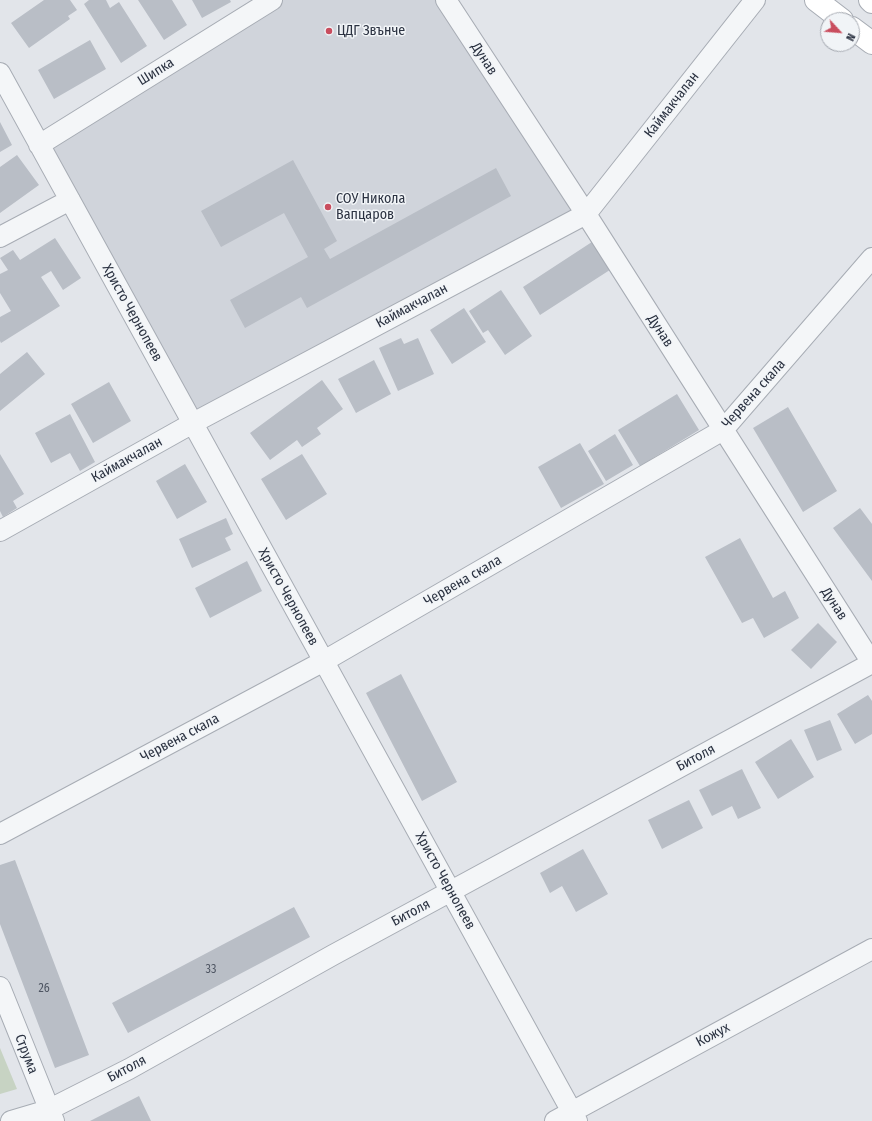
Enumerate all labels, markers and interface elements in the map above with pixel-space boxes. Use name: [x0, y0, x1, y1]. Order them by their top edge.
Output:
north arrow: [820, 12, 860, 52]
place label: ЦДГ Звънче: [337, 23, 405, 39]
marker: ЦДГ Звънче: [324, 26, 334, 36]
text: N: [843, 31, 858, 43]
street label: Дунав: [467, 40, 501, 78]
street label: Шипка: [135, 54, 177, 90]
street label: Каймакчалан: [641, 69, 703, 141]
place label: СОУ Никола Вапцаров: [336, 191, 405, 224]
marker: СОУ Никола Вапцаров: [323, 202, 333, 212]
street label: Христо Чернопеев: [98, 261, 166, 365]
street label: Каймакчалан: [373, 280, 451, 332]
street label: Дунав: [643, 312, 677, 350]
street label: Червена скала: [719, 356, 789, 432]
street label: Каймакчалан: [88, 434, 166, 486]
street label: Христо Чернопеев: [254, 545, 322, 649]
street label: Червена скала: [421, 552, 505, 610]
street label: Дунав: [817, 585, 851, 623]
street label: Червена скала: [138, 710, 222, 766]
street label: Битоля: [674, 741, 718, 775]
street label: Христо Чернопеев: [411, 829, 479, 933]
street label: Битоля: [389, 896, 433, 930]
house number: 33: [206, 963, 216, 977]
house number: 26: [38, 982, 50, 996]
street label: Кожух: [693, 1019, 733, 1051]
street label: Струма: [11, 1032, 41, 1076]
street label: Битоля: [105, 1052, 149, 1086]

